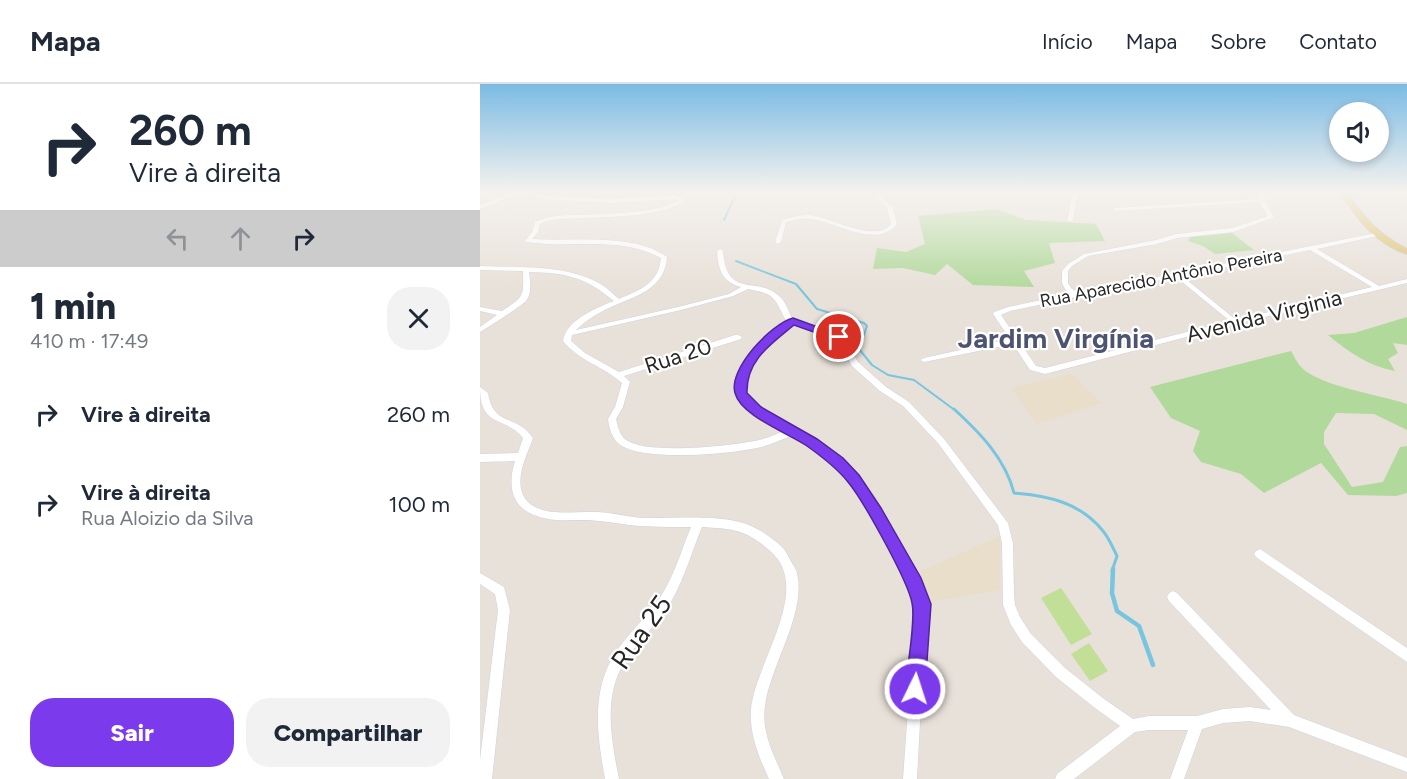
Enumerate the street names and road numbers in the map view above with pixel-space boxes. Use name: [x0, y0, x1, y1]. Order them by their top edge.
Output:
street label: Rua Aparecido Antônio Pereira: [1038, 244, 1284, 312]
street label: Avenida Virginia: [1184, 284, 1344, 348]
street label: Rua 20: [641, 332, 715, 380]
street label: Rua 25: [604, 589, 678, 675]

